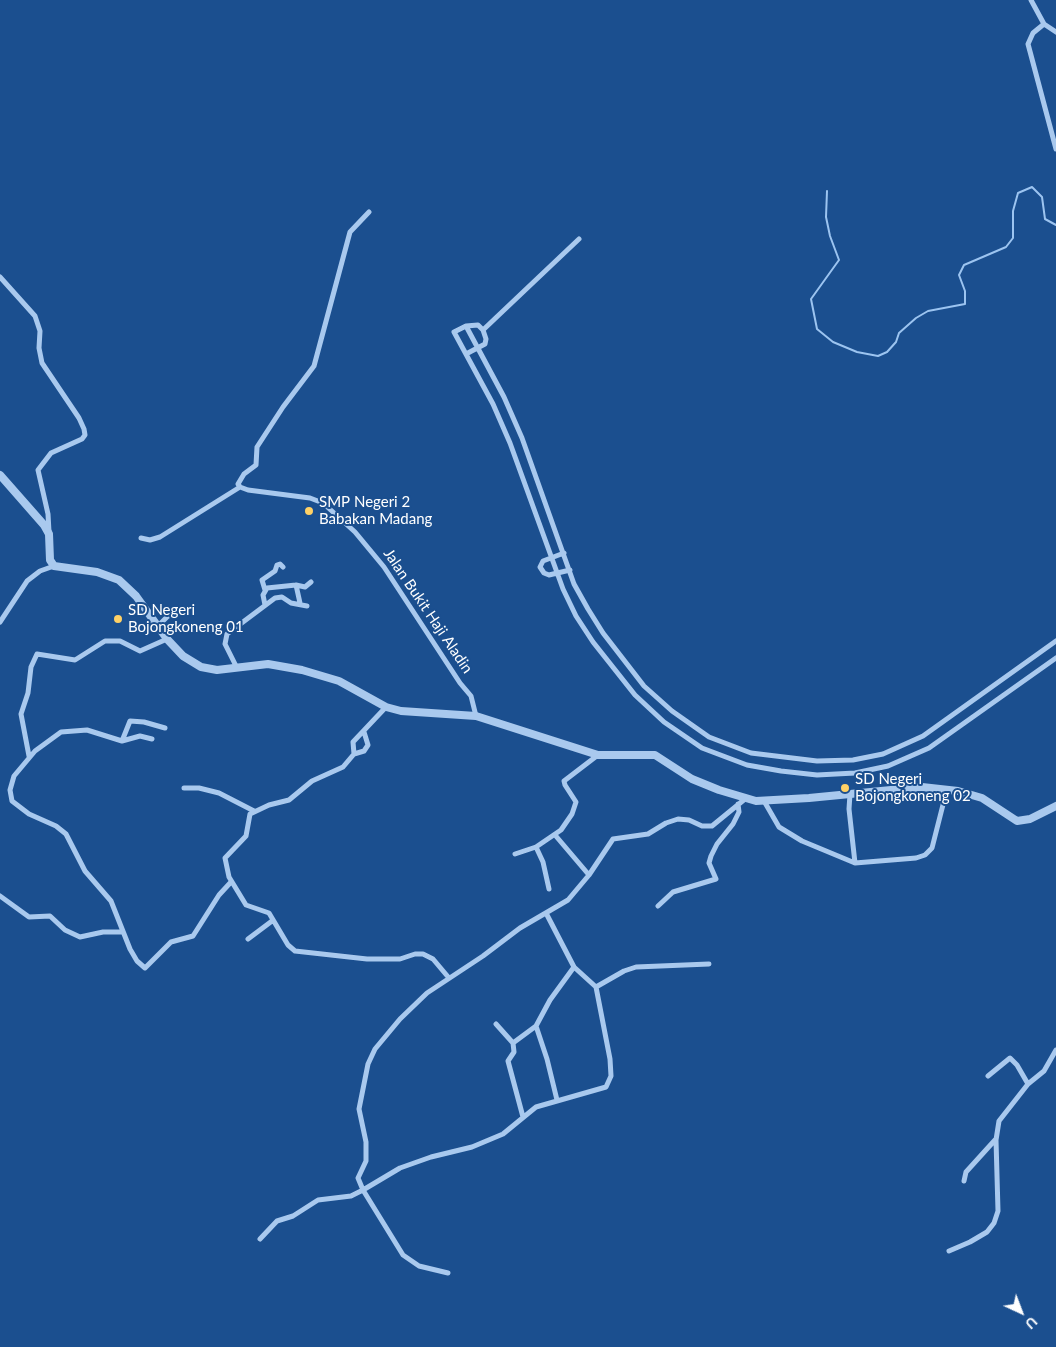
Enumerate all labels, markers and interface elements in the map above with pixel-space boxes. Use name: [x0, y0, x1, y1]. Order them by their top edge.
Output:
place label: SMP Negeri 2 Babakan Madang: [319, 493, 432, 528]
marker: SMP Negeri 2 Babakan Madang: [303, 505, 315, 517]
street label: Jalan Bukit Haji Aladin: [380, 545, 476, 677]
place label: SD Negeri Bojongkoneng 01: [128, 601, 244, 636]
marker: SD Negeri Bojongkoneng 01: [112, 613, 124, 625]
place label: SD Negeri Bojongkoneng 02: [855, 770, 971, 805]
marker: SD Negeri Bojongkoneng 02: [839, 782, 851, 794]
north arrow: [996, 1287, 1046, 1337]
text: U: [1022, 1314, 1041, 1333]

